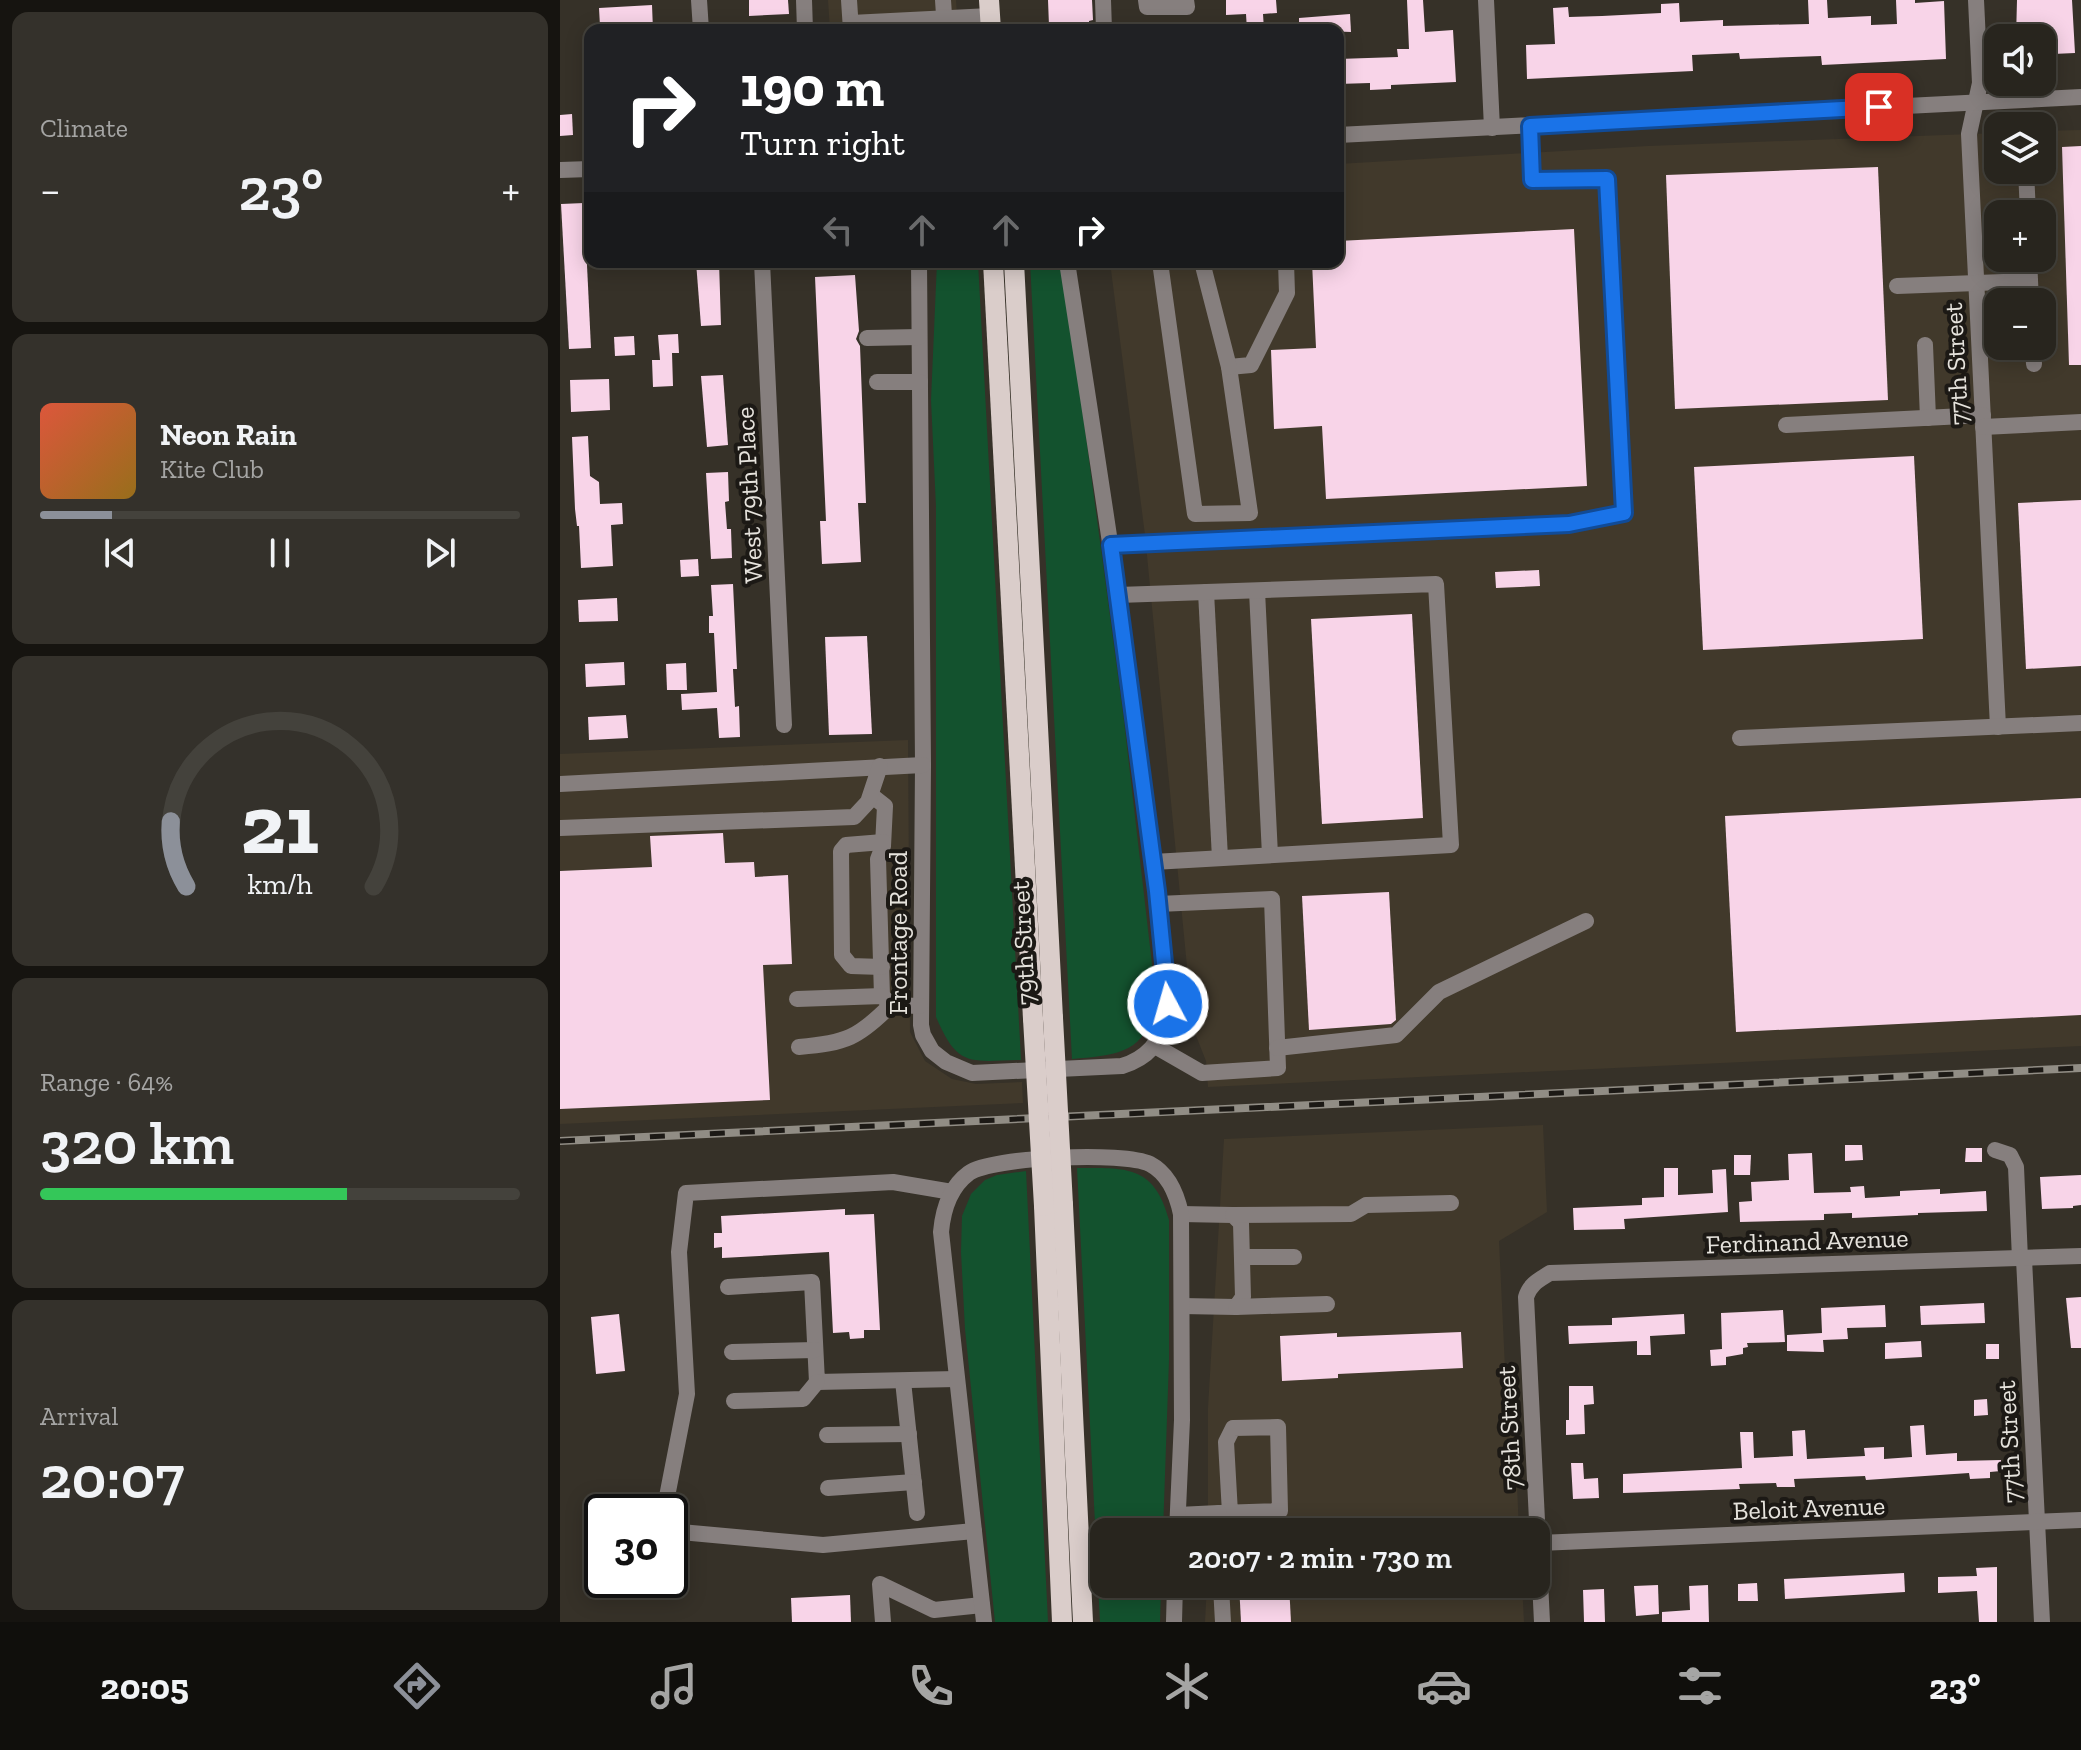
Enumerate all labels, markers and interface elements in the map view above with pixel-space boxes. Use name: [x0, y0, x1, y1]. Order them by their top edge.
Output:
map controls: [1984, 24, 2056, 360]
button: sound: [1984, 24, 2056, 96]
text: 190 m: [740, 53, 884, 120]
icon: right: [608, 56, 712, 160]
pin: [1845, 73, 1913, 141]
icon: arrive: [1857, 85, 1901, 129]
text: Climate: [40, 112, 128, 144]
button: layers: [1984, 112, 2056, 184]
text: Turn right: [740, 121, 905, 164]
text: 23°: [238, 153, 324, 225]
text: −: [40, 163, 61, 216]
text: +: [501, 163, 520, 216]
button: +: [1984, 200, 2056, 272]
icon: left: [816, 208, 860, 252]
icon: ahead: [900, 208, 944, 252]
icon: ahead: [984, 208, 1028, 252]
icon: right: [1068, 208, 1112, 252]
button: −: [1984, 288, 2056, 360]
street label: 77th Street: [1937, 301, 1975, 426]
street label: West 79th Place: [728, 406, 770, 584]
text: Neon Rain: [160, 417, 297, 453]
text: Kite Club: [160, 453, 264, 485]
icon: previous: [98, 531, 142, 575]
icon: pause: [258, 531, 302, 575]
icon: next: [418, 531, 462, 575]
text: 21: [241, 774, 319, 874]
street label: Frontage Road: [882, 851, 914, 1015]
text: km/h: [247, 867, 313, 901]
street label: 79th Street: [1004, 880, 1042, 1006]
position arrow: [1126, 962, 1210, 1046]
text: Range · 64%: [40, 1066, 173, 1098]
text: 320 km: [40, 1107, 234, 1179]
street label: Ferdinand Avenue: [1705, 1221, 1909, 1261]
street label: 78th Street: [1490, 1365, 1528, 1491]
street label: 77th Street: [1990, 1379, 2028, 1504]
text: Arrival: [40, 1400, 118, 1432]
text: 20:07: [40, 1441, 184, 1513]
street label: Beloit Avenue: [1732, 1489, 1886, 1527]
speed limit sign: 30: [584, 1494, 688, 1598]
text: 20:07 · 2 min · 730 m: [1188, 1540, 1452, 1576]
icon: directions: [389, 1658, 445, 1714]
icon: music: [646, 1658, 702, 1714]
icon: phone: [903, 1658, 959, 1714]
icon: climate: [1159, 1658, 1215, 1714]
icon: car: [1416, 1658, 1472, 1714]
icon: filters: [1672, 1658, 1728, 1714]
text: 20:05: [100, 1665, 189, 1708]
text: 23°: [1929, 1665, 1981, 1708]

